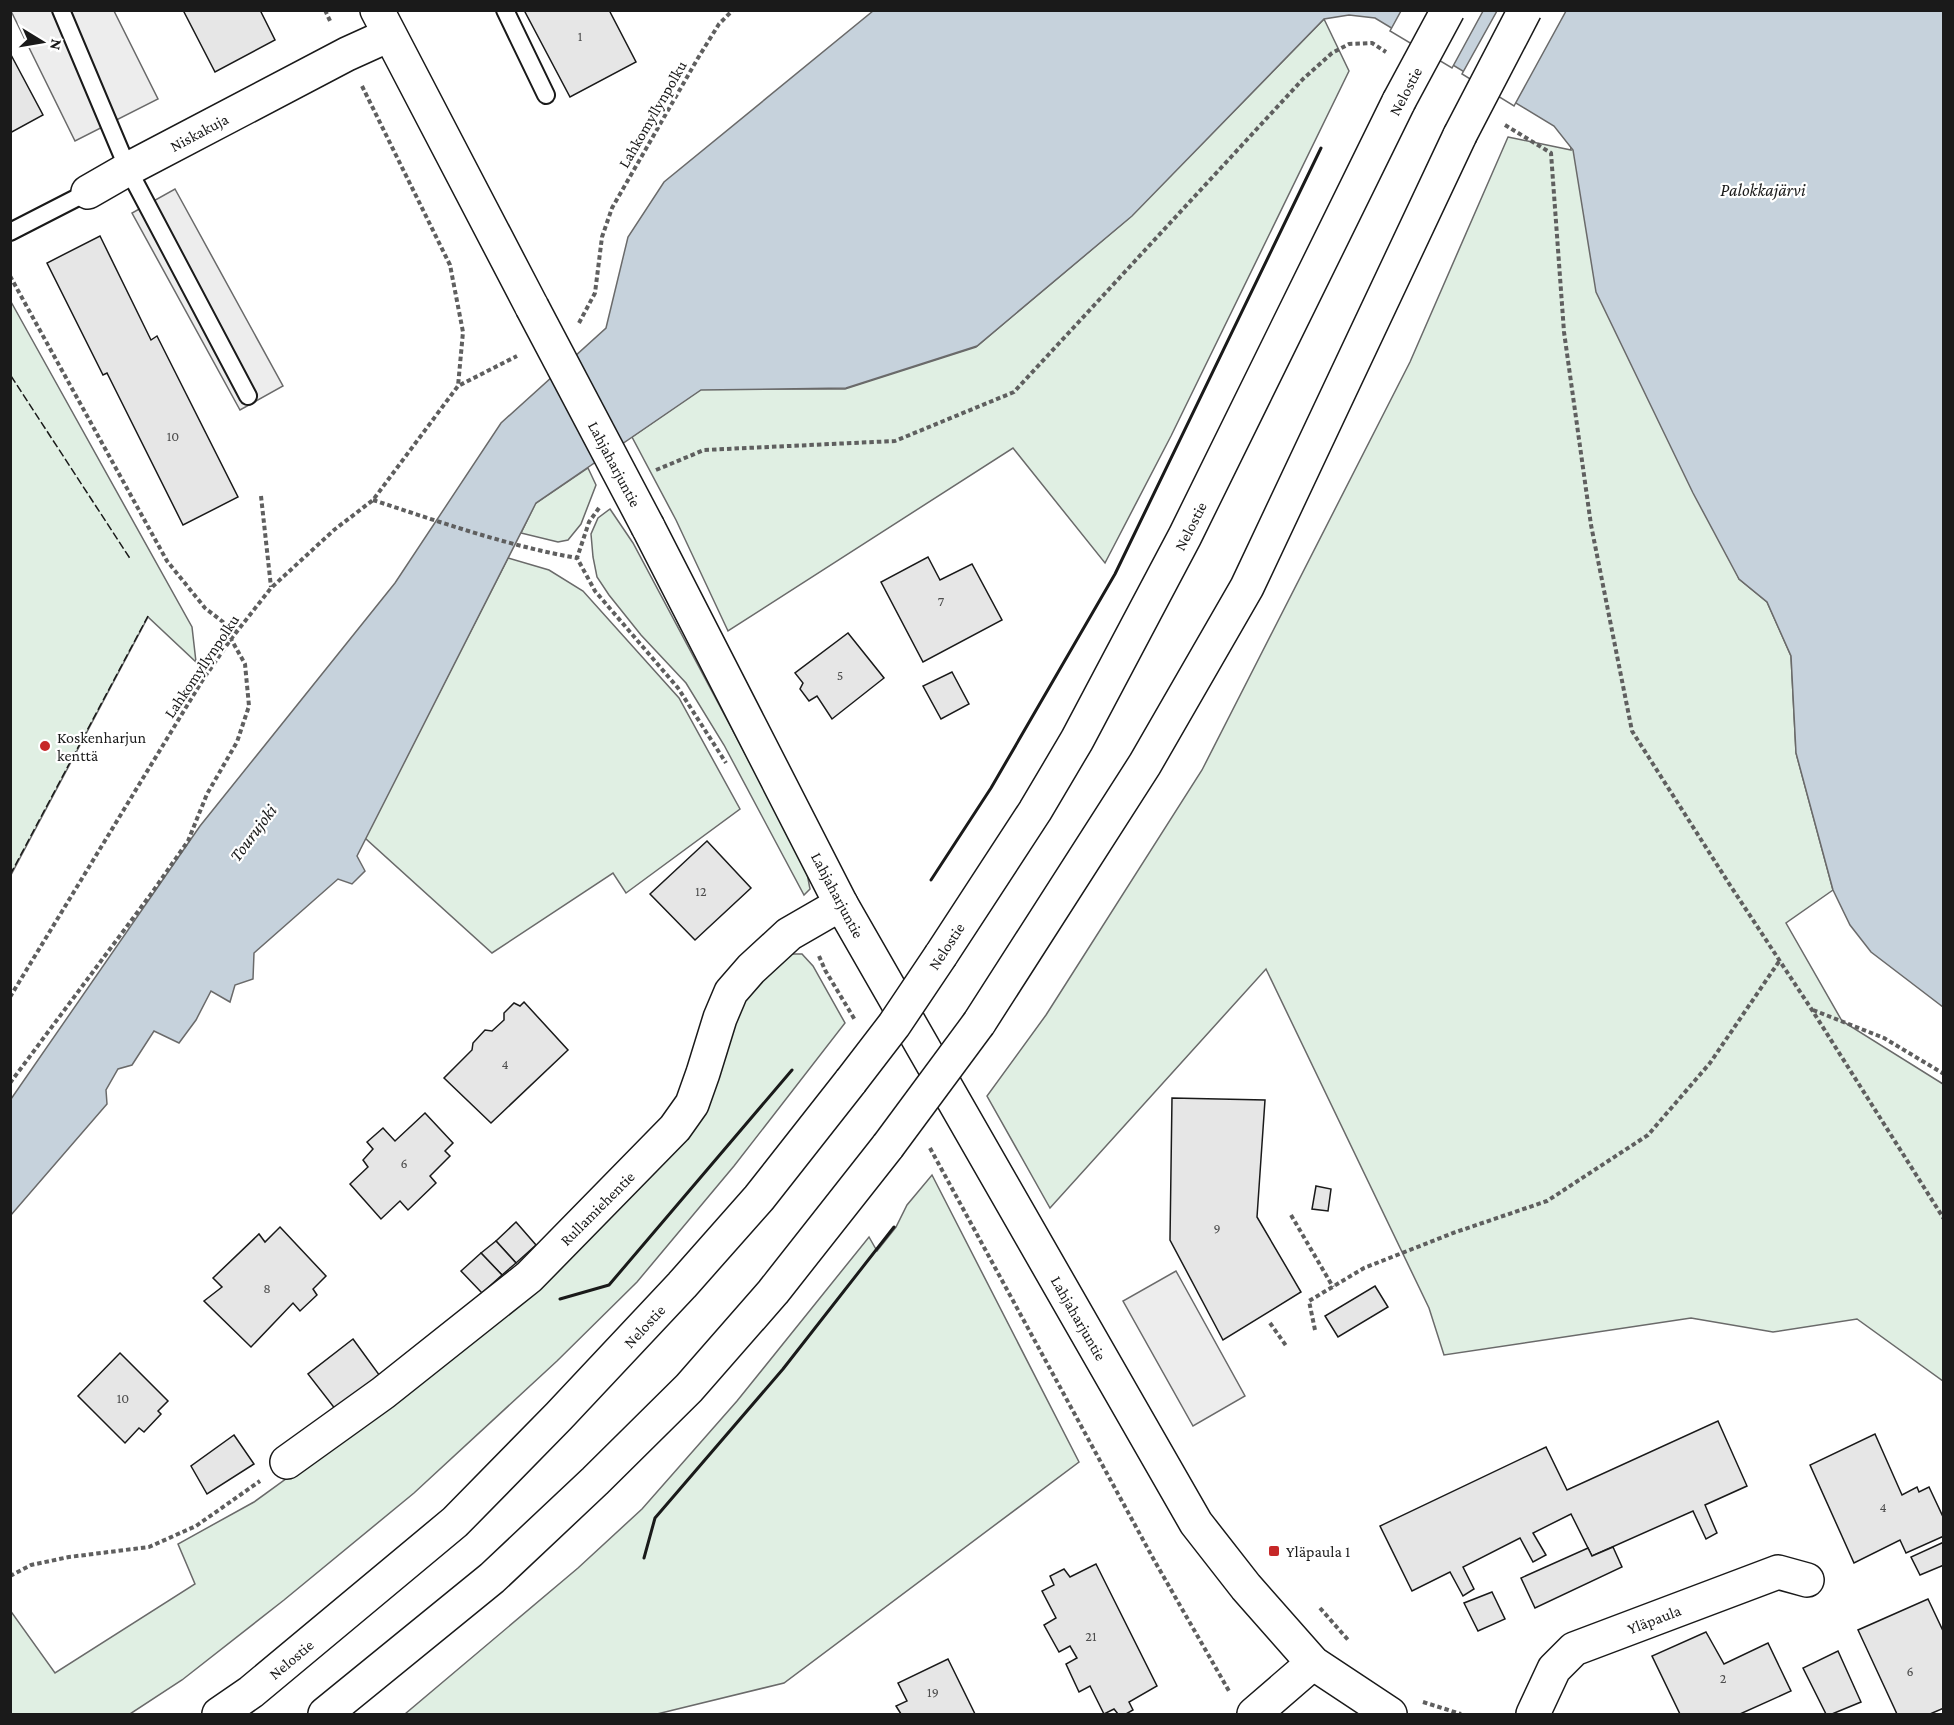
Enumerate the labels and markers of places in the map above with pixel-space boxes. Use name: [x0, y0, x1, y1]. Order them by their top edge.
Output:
place label: Koskenharjun kenttä: [57, 729, 147, 764]
marker: Koskenharjun kenttä: [38, 739, 52, 753]
place label: Yläpaula 1: [1286, 1543, 1350, 1561]
marker: Yläpaula 1: [1267, 1544, 1281, 1558]

